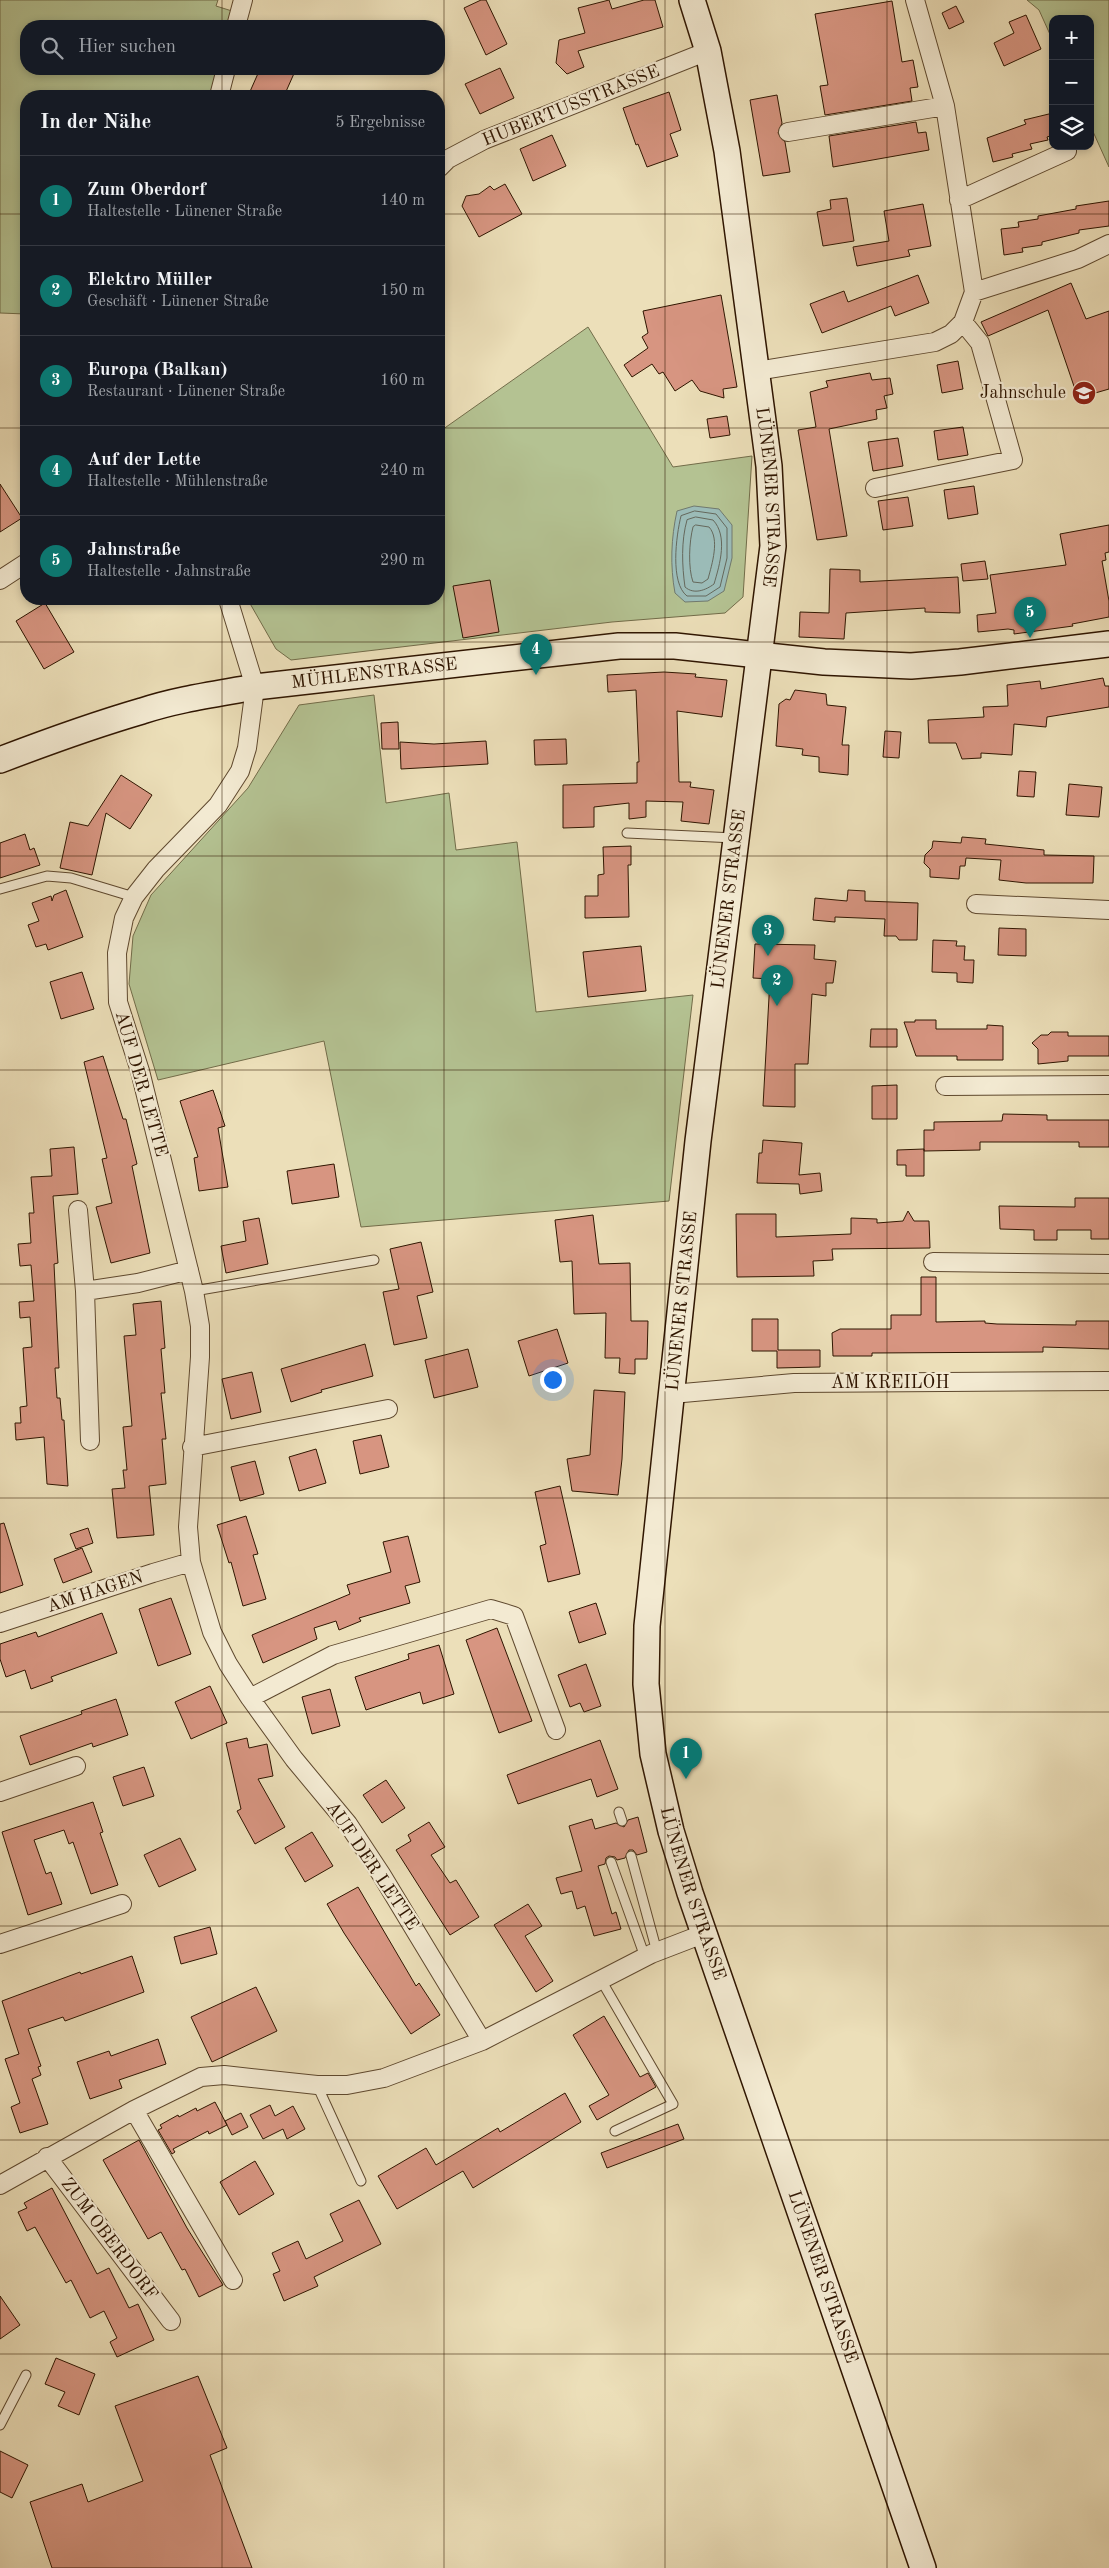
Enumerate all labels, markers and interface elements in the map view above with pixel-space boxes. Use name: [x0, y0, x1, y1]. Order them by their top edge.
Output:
map controls: [1049, 15, 1094, 150]
button: +: [1049, 15, 1094, 60]
search box: [20, 20, 445, 75]
icon: search: [38, 34, 66, 62]
text: Hier suchen: [78, 38, 176, 57]
button: −: [1049, 60, 1094, 105]
street label: HUBERTUSSTRASSE: [480, 62, 662, 150]
button: layers: [1049, 105, 1094, 150]
text: In der Nähe: [40, 112, 151, 133]
text: 5 Ergebnisse: [335, 115, 425, 131]
text: Zum Oberdorf: [87, 181, 206, 200]
text: 1: [51, 193, 61, 209]
text: 140 m: [380, 193, 425, 209]
text: Haltestelle · Lünener Straße: [87, 204, 282, 220]
text: Elektro Müller: [87, 271, 212, 290]
text: 2: [51, 283, 61, 299]
text: 150 m: [380, 283, 425, 299]
text: Geschäft · Lünener Straße: [87, 294, 269, 310]
text: Europa (Balkan): [87, 361, 228, 380]
text: 3: [51, 373, 61, 389]
text: 160 m: [380, 373, 425, 389]
school or university icon: Jahnschule: [1071, 380, 1097, 406]
text: Restaurant · Lünener Straße: [87, 384, 285, 400]
place label: Jahnschule: [980, 384, 1066, 402]
street label: LÜNENER STRASSE: [752, 406, 782, 588]
text: Auf der Lette: [87, 451, 201, 470]
text: 4: [51, 463, 61, 479]
text: 240 m: [380, 463, 425, 479]
text: Haltestelle · Mühlenstraße: [87, 474, 268, 490]
text: Jahnstraße: [87, 541, 181, 560]
text: 5: [51, 553, 61, 569]
text: 290 m: [380, 553, 425, 569]
text: Haltestelle · Jahnstraße: [87, 564, 251, 580]
pin: 5: [1014, 597, 1046, 638]
pin: 4: [520, 634, 552, 675]
street label: MÜHLENSTRASSE: [290, 655, 458, 692]
street label: LÜNENER STRASSE: [705, 808, 749, 990]
pin: 3: [752, 915, 784, 956]
pin: 2: [761, 965, 793, 1006]
street label: AUF DER LETTE: [112, 1009, 170, 1159]
street label: LÜNENER STRASSE: [660, 1210, 700, 1392]
your location: [540, 1367, 566, 1393]
street label: AM KREILOH: [831, 1374, 949, 1392]
street label: AM HAGEN: [45, 1568, 146, 1616]
pin: 1: [670, 1738, 702, 1779]
street label: AUF DER LETTE: [322, 1799, 422, 1933]
street label: LÜNENER STRASSE: [657, 1805, 728, 1983]
street label: ZUM OBERDORF: [57, 2175, 161, 2303]
street label: LÜNENER STRASSE: [785, 2188, 861, 2365]

